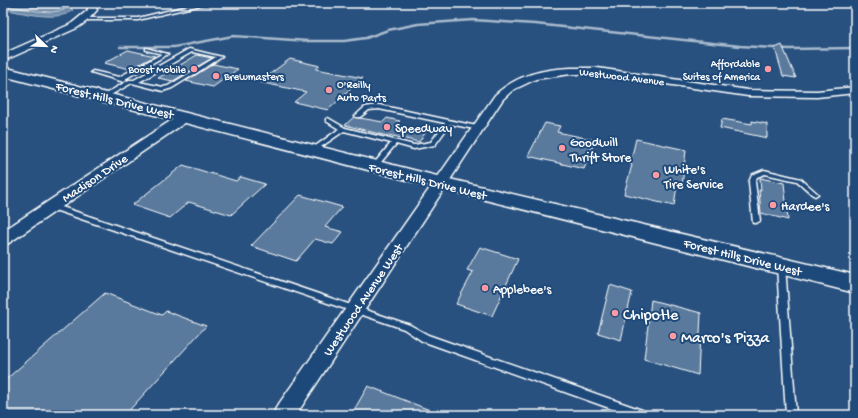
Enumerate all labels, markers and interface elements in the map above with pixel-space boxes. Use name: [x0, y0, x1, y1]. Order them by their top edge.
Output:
north arrow: [26, 26, 66, 66]
text: N: [46, 43, 60, 55]
place label: Affordable Suites of America: [683, 58, 761, 84]
marker: Boost Mobile: [189, 64, 199, 74]
marker: Affordable Suites of America: [763, 64, 773, 74]
place label: Boost Mobile: [127, 65, 186, 77]
street label: Westwood Avenue: [579, 67, 665, 89]
marker: Brewmasters: [211, 71, 221, 81]
place label: Brewmasters: [223, 72, 285, 84]
street label: Forest Hills Drive West: [53, 79, 177, 124]
place label: O'Reilly Auto Parts: [337, 80, 387, 105]
marker: O'Reilly Auto Parts: [324, 85, 334, 95]
marker: Speedway: [382, 122, 392, 132]
place label: Speedway: [395, 122, 453, 137]
place label: Goodwill Thrift Store: [569, 136, 631, 166]
marker: Goodwill Thrift Store: [557, 143, 567, 153]
street label: Madison Drive: [60, 152, 131, 206]
street label: Forest Hills Drive West: [366, 160, 490, 205]
place label: White's Tire Service: [663, 163, 724, 193]
marker: White's Tire Service: [651, 170, 661, 180]
marker: Hardee's: [768, 200, 778, 210]
place label: Hardee's: [781, 200, 831, 215]
street label: Forest Hills Drive West: [681, 236, 805, 281]
street label: Westwood Avenue West: [321, 240, 408, 359]
marker: Applebee's: [480, 283, 490, 293]
place label: Applebee's: [493, 283, 553, 298]
place label: Chipotle: [623, 307, 679, 326]
marker: Chipotle: [610, 308, 620, 318]
place label: Marco's Pizza: [681, 330, 771, 349]
marker: Marco's Pizza: [668, 331, 678, 341]

